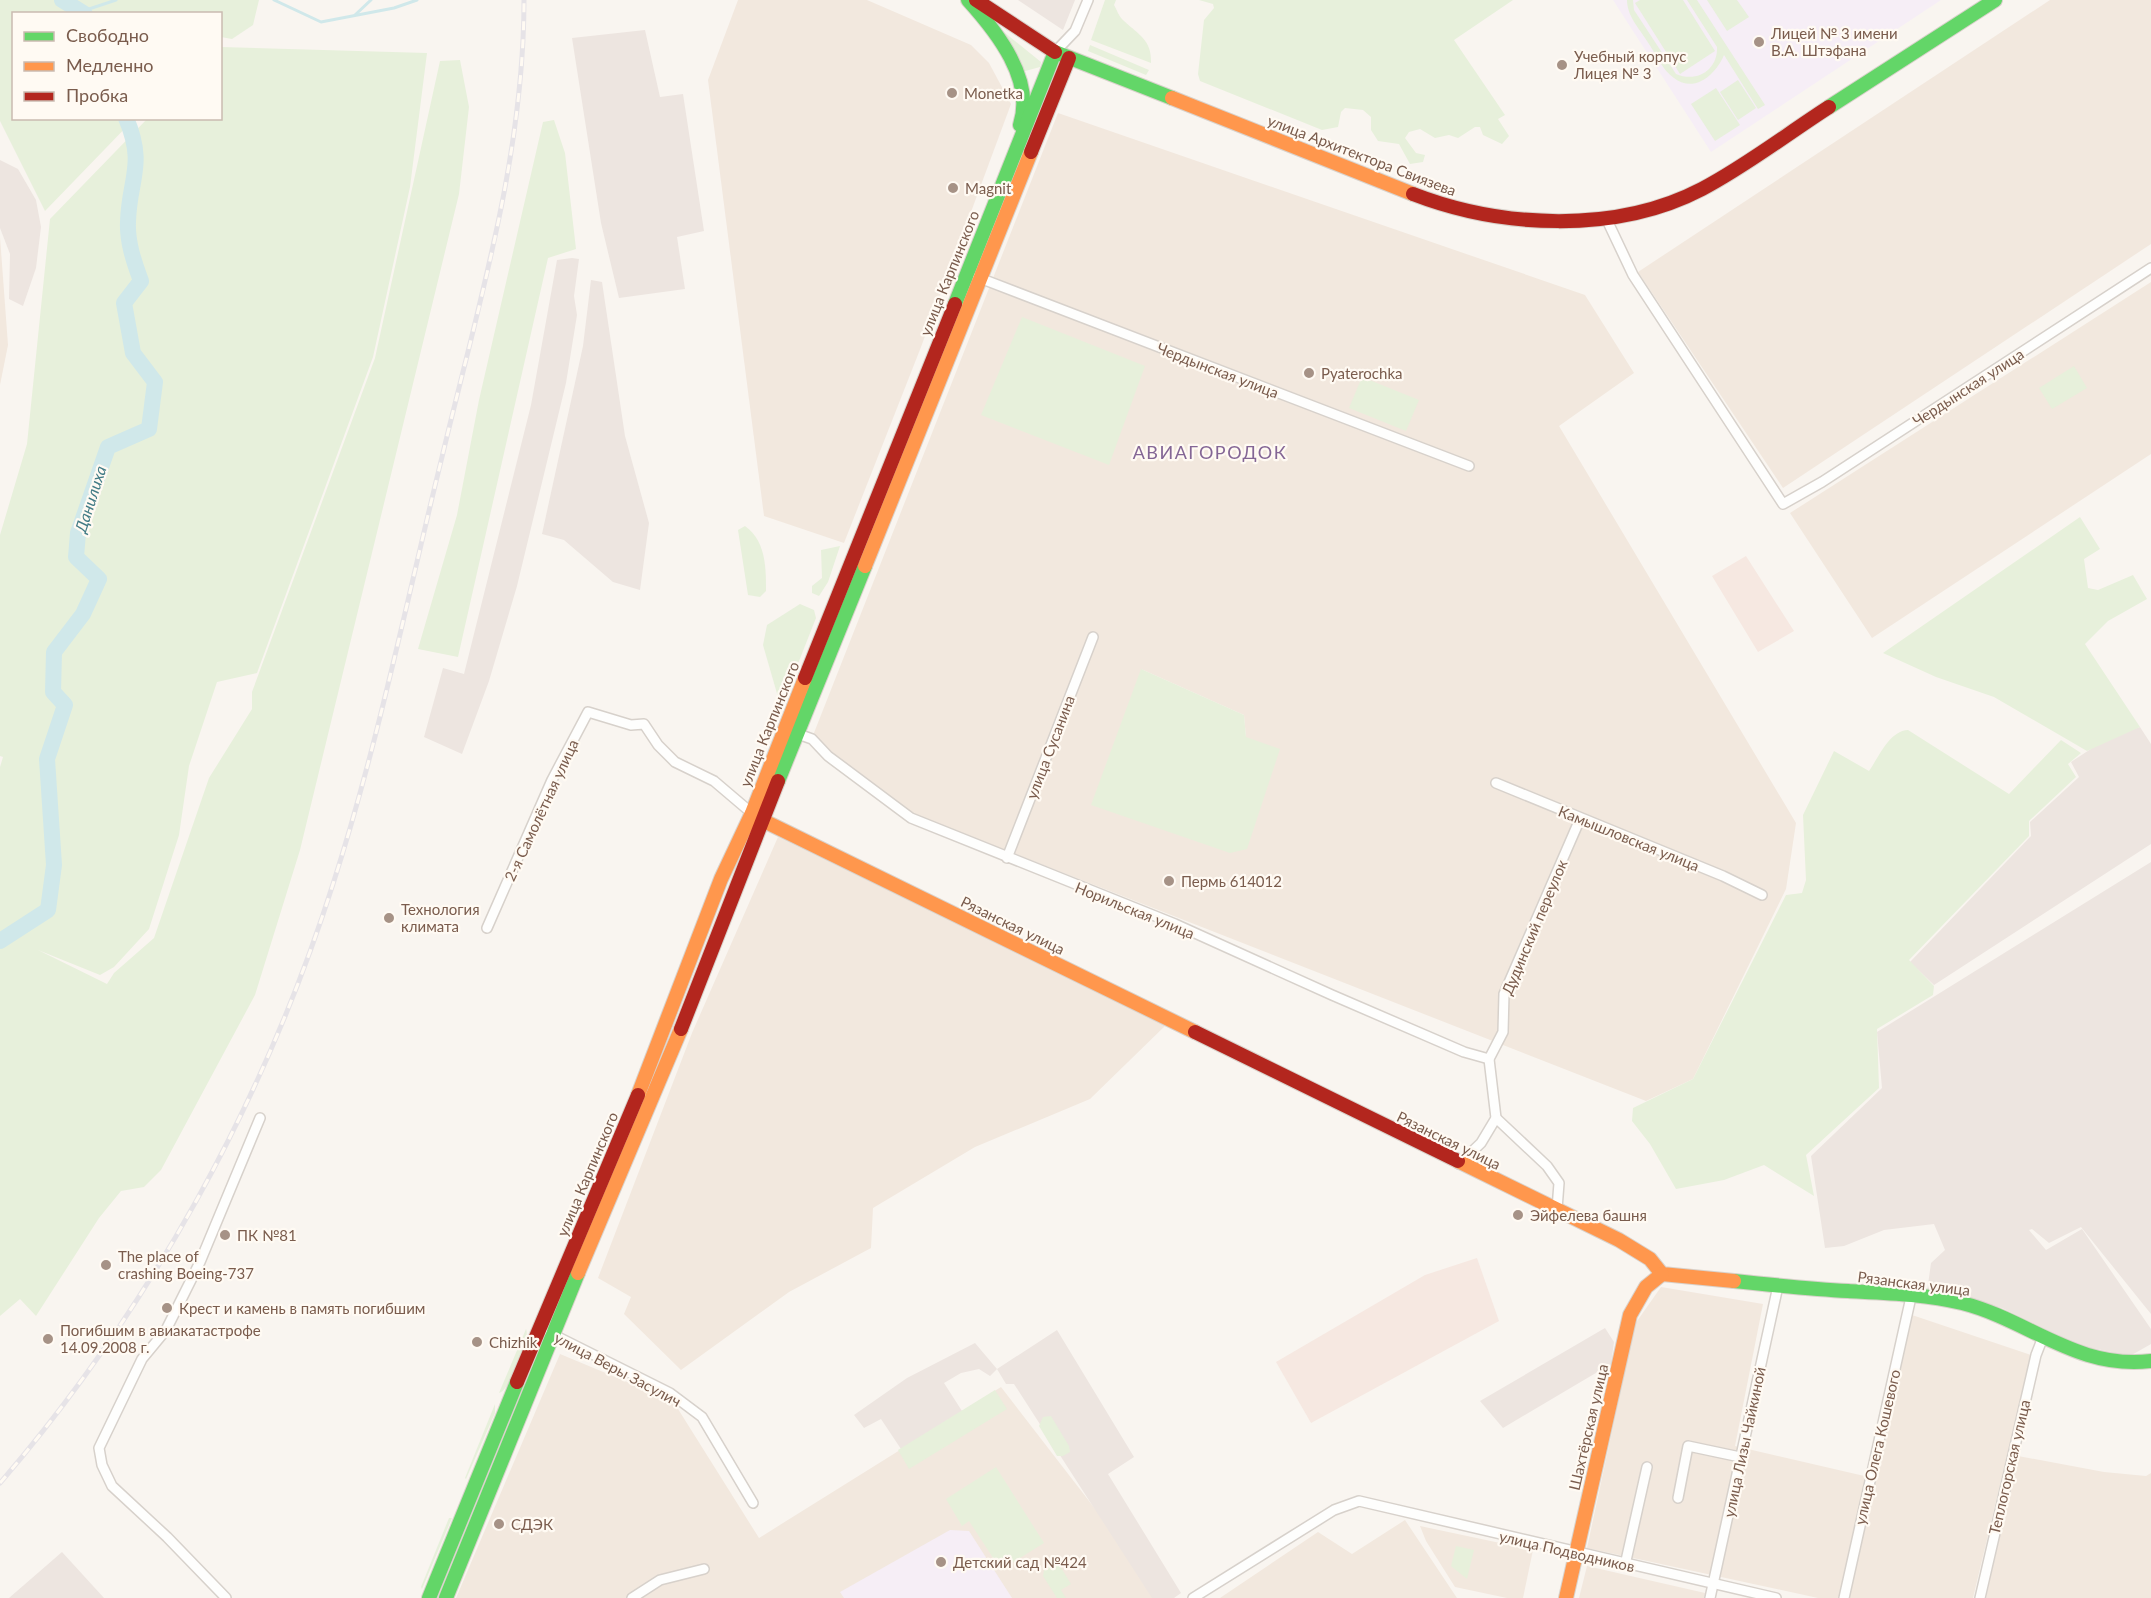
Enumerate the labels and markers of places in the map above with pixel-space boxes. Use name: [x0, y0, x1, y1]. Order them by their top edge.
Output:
place label: Лицей № 3 имени В.А. Штэфана: [1770, 24, 1898, 59]
marker: Лицей № 3 имени В.А. Штэфана: [1752, 35, 1766, 49]
place label: Учебный корпус Лицея № 3: [1573, 47, 1686, 82]
marker: Учебный корпус Лицея № 3: [1555, 58, 1569, 72]
place label: Monetka: [964, 84, 1023, 102]
marker: Monetka: [945, 86, 959, 100]
place label: Magnit: [965, 179, 1012, 197]
marker: Magnit: [946, 181, 960, 195]
place label: Pyaterochka: [1321, 364, 1402, 382]
marker: Pyaterochka: [1302, 366, 1316, 380]
place label: Пермь 614012: [1181, 872, 1282, 890]
marker: Пермь 614012: [1162, 874, 1176, 888]
place label: Технология климата: [401, 900, 480, 935]
marker: Технология климата: [382, 911, 396, 925]
place label: Эйфелева башня: [1530, 1206, 1647, 1224]
marker: Эйфелева башня: [1511, 1208, 1525, 1222]
place label: ПК №81: [237, 1226, 297, 1244]
marker: ПК №81: [218, 1228, 232, 1242]
place label: The place of crashing Boeing-737: [118, 1247, 254, 1282]
marker: The place of crashing Boeing-737: [99, 1258, 113, 1272]
place label: Крест и камень в память погибшим: [179, 1299, 425, 1317]
marker: Крест и камень в память погибшим: [160, 1301, 174, 1315]
place label: Погибшим в авиакатастрофе 14.09.2008 г.: [60, 1321, 261, 1356]
marker: Погибшим в авиакатастрофе 14.09.2008 г.: [41, 1332, 55, 1346]
place label: Chizhik: [489, 1333, 538, 1351]
marker: Chizhik: [470, 1335, 484, 1349]
place label: СДЭК: [511, 1515, 553, 1533]
marker: СДЭК: [492, 1517, 506, 1531]
place label: Детский сад №424: [953, 1553, 1087, 1571]
marker: Детский сад №424: [934, 1555, 948, 1569]

